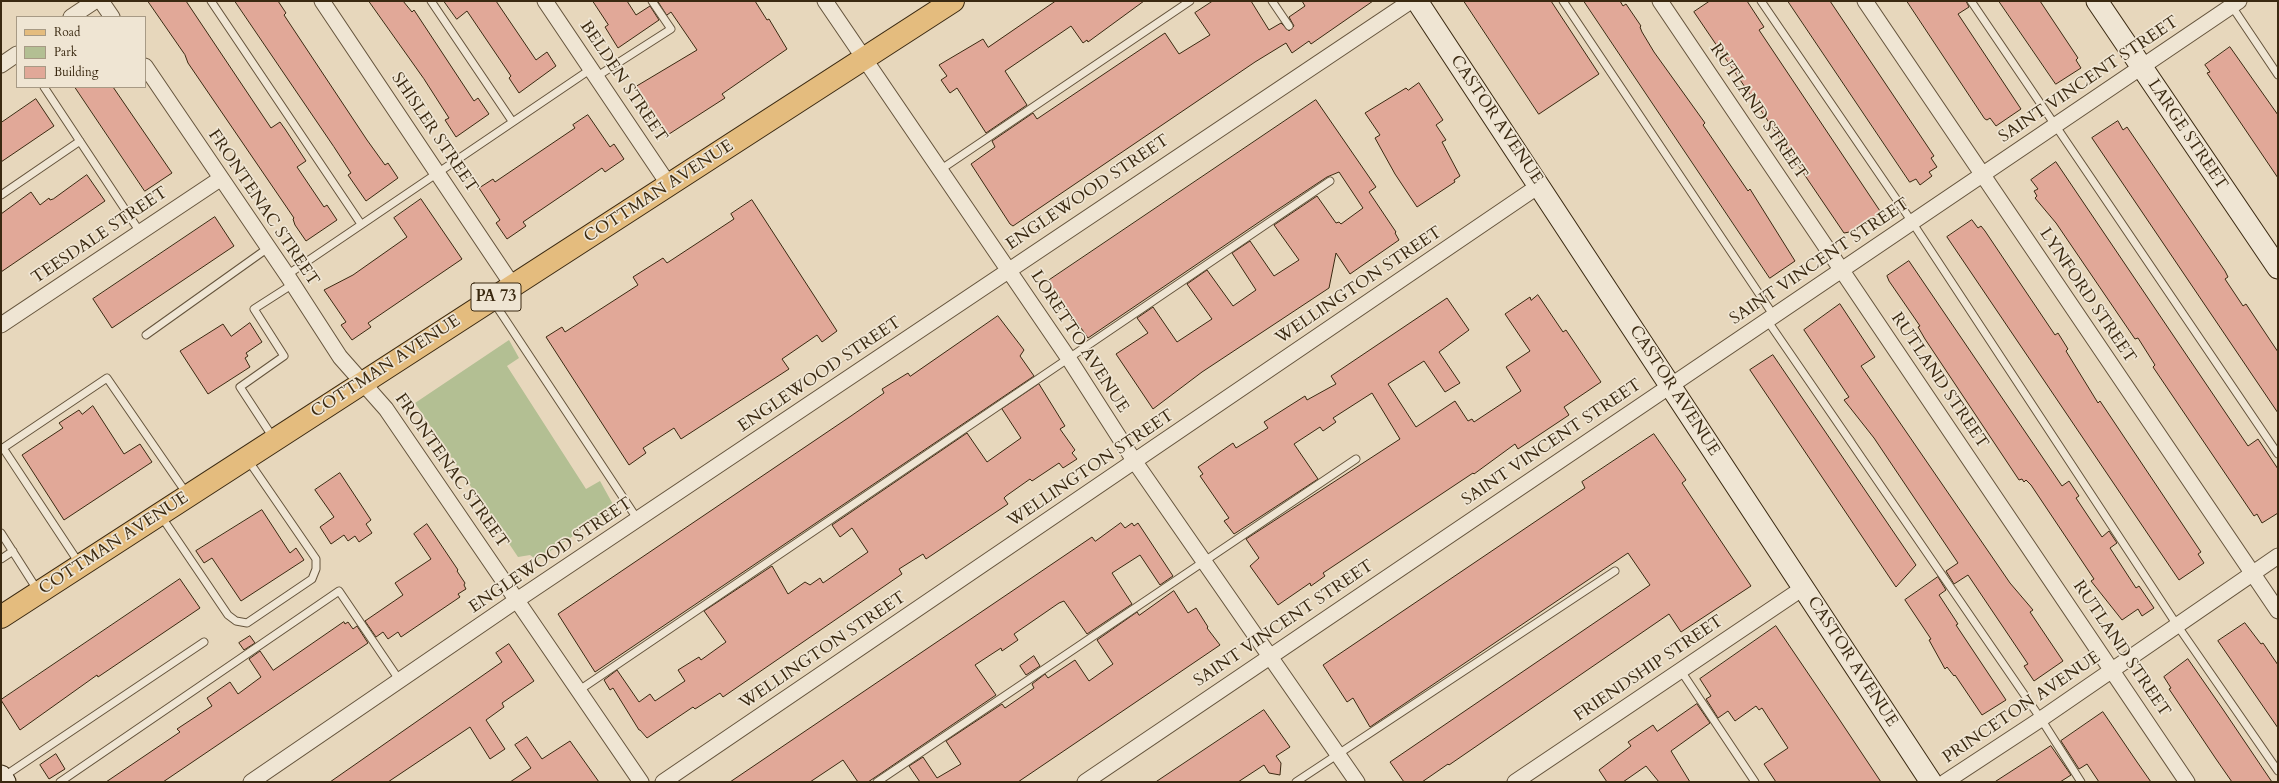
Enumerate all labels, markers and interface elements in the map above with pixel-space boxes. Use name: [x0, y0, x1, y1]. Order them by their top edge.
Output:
street label: SAINT VINCENT STREET: [1995, 12, 2183, 148]
legend: [16, 16, 146, 88]
street label: BELDEN STREET: [575, 17, 671, 147]
text: Road: [54, 24, 80, 40]
street label: RUTLAND STREET: [1705, 40, 1811, 184]
text: Park: [54, 44, 77, 60]
street label: CASTOR AVENUE: [1445, 52, 1547, 188]
text: Building: [54, 64, 98, 80]
street label: SHISLER STREET: [386, 69, 482, 197]
street label: LARGE STREET: [2143, 76, 2231, 194]
street label: FRONTENAC STREET: [203, 126, 323, 290]
street label: ENGLEWOOD STREET: [1003, 131, 1173, 255]
street label: COTTMAN AVENUE: [581, 136, 737, 248]
street label: TEESDALE STREET: [28, 183, 172, 289]
street label: SAINT VINCENT STREET: [1726, 194, 1914, 330]
street label: WELLINGTON STREET: [1272, 223, 1446, 349]
street label: LYNFORD STREET: [2034, 225, 2140, 367]
street label: LORETTO AVENUE: [1025, 267, 1133, 417]
road number: PA 73: [471, 283, 521, 311]
street label: RUTLAND STREET: [1886, 309, 1992, 453]
street label: COTTMAN AVENUE: [308, 311, 464, 423]
street label: ENGLEWOOD STREET: [735, 313, 905, 437]
street label: CASTOR AVENUE: [1624, 322, 1724, 460]
street label: SAINT VINCENT STREET: [1458, 375, 1646, 511]
street label: FRONTENAC STREET: [390, 390, 512, 552]
street label: WELLINGTON STREET: [1004, 406, 1178, 532]
street label: COTTMAN AVENUE: [36, 488, 192, 600]
street label: ENGLEWOOD STREET: [466, 494, 636, 618]
street label: SAINT VINCENT STREET: [1190, 556, 1378, 692]
street label: RUTLAND STREET: [2068, 577, 2174, 721]
street label: WELLINGTON STREET: [736, 588, 910, 714]
street label: CASTOR AVENUE: [1802, 593, 1902, 731]
street label: FRIENDSHIP STREET: [1571, 611, 1727, 727]
street label: PRINCETON AVENUE: [1939, 648, 2105, 768]

